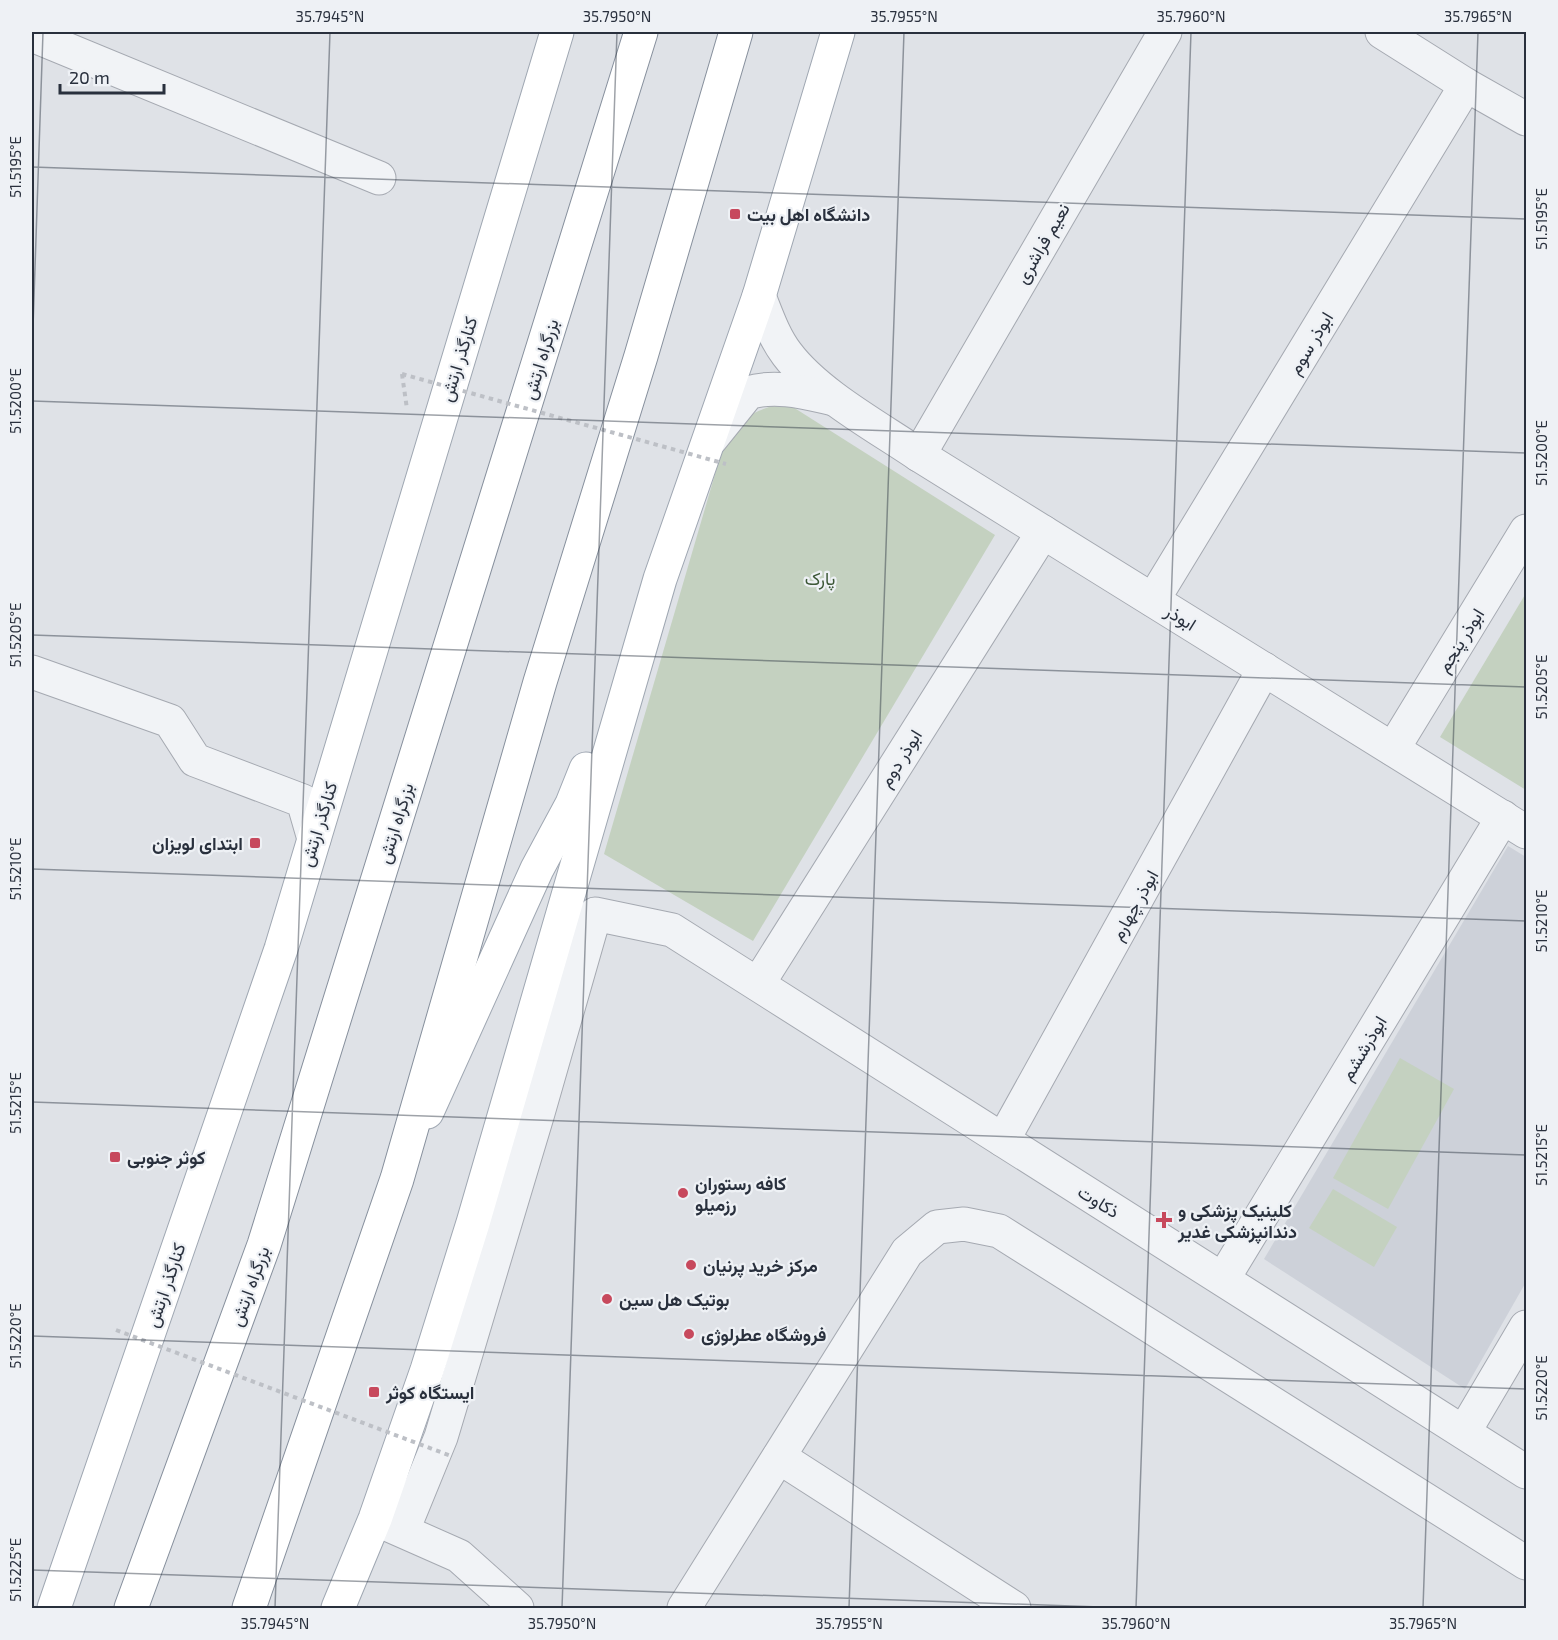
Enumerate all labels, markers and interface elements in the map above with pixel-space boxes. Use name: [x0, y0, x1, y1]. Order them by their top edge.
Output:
text: 35.7945°N: [296, 7, 364, 25]
text: 35.7950°N: [583, 7, 651, 25]
text: 35.7955°N: [870, 7, 938, 25]
text: 35.7960°N: [1156, 7, 1226, 25]
text: 35.7965°N: [1444, 7, 1512, 25]
scale bar: [60, 57, 164, 95]
text: 20 m: [69, 66, 110, 88]
text: 51.5195°E: [6, 136, 24, 198]
text: 51.5195°E: [1532, 188, 1550, 250]
street label: نعیم فراشری: [1010, 199, 1076, 288]
place label: دانشگاه اهل بیت: [747, 203, 870, 226]
marker: دانشگاه اهل بیت: [728, 207, 742, 221]
street label: ابوذر سوم: [1283, 308, 1339, 379]
street label: کنارگذر ارتش: [435, 314, 482, 405]
street label: بزرگراه ارتش: [517, 316, 564, 403]
text: 51.5200°E: [6, 368, 24, 434]
text: 51.5200°E: [1532, 420, 1550, 486]
park label: پارک: [805, 567, 835, 591]
street label: ابوذر: [1160, 599, 1201, 636]
text: 51.5205°E: [6, 603, 24, 667]
street label: ابوذر پنجم: [1432, 604, 1490, 677]
text: 51.5205°E: [1532, 655, 1550, 719]
street label: ابوذر دوم: [874, 725, 928, 792]
street label: کنارگذر ارتش: [295, 779, 342, 870]
street label: بزرگراه ارتش: [372, 780, 419, 867]
place label: ابتدای لویزان: [152, 832, 243, 855]
marker: ابتدای لویزان: [248, 836, 262, 850]
text: 51.5210°E: [6, 838, 24, 900]
street label: ابوذر چهارم: [1106, 866, 1164, 945]
text: 51.5210°E: [1532, 890, 1550, 952]
street label: ابوذرششم: [1335, 1012, 1393, 1085]
text: 51.5215°E: [6, 1072, 24, 1134]
text: 51.5215°E: [1532, 1124, 1550, 1186]
place label: کوثر جنوبی: [127, 1146, 205, 1169]
marker: کوثر جنوبی: [108, 1150, 122, 1164]
place label: کافه رستوران رزمیلو: [695, 1172, 787, 1216]
street label: ذکاوت: [1074, 1180, 1124, 1223]
marker: کافه رستوران رزمیلو: [676, 1186, 690, 1200]
place label: کلینیک پزشکی و دندانپزشکی غدیر: [1177, 1199, 1297, 1244]
marker: کلینیک پزشکی و دندانپزشکی غدیر: [1155, 1211, 1173, 1229]
street label: کنارگذر ارتش: [140, 1240, 191, 1330]
street label: بزرگراه ارتش: [224, 1243, 275, 1329]
place label: مرکز خرید پرنیان: [703, 1254, 818, 1278]
marker: مرکز خرید پرنیان: [684, 1258, 698, 1272]
place label: بوتیک هل سین: [619, 1288, 729, 1311]
marker: بوتیک هل سین: [600, 1292, 614, 1306]
text: 51.5220°E: [6, 1303, 24, 1369]
place label: فروشگاه عطرلوژی: [701, 1323, 826, 1346]
marker: فروشگاه عطرلوژی: [682, 1327, 696, 1341]
text: 51.5220°E: [1532, 1355, 1550, 1421]
place label: ایستگاه کوثر: [385, 1381, 474, 1404]
marker: ایستگاه کوثر: [367, 1385, 381, 1399]
text: 51.5225°E: [6, 1538, 24, 1602]
text: 35.7945°N: [241, 1614, 309, 1632]
text: 35.7950°N: [528, 1614, 596, 1632]
text: 35.7955°N: [815, 1614, 883, 1632]
text: 35.7960°N: [1101, 1614, 1171, 1632]
text: 35.7965°N: [1389, 1614, 1457, 1632]

